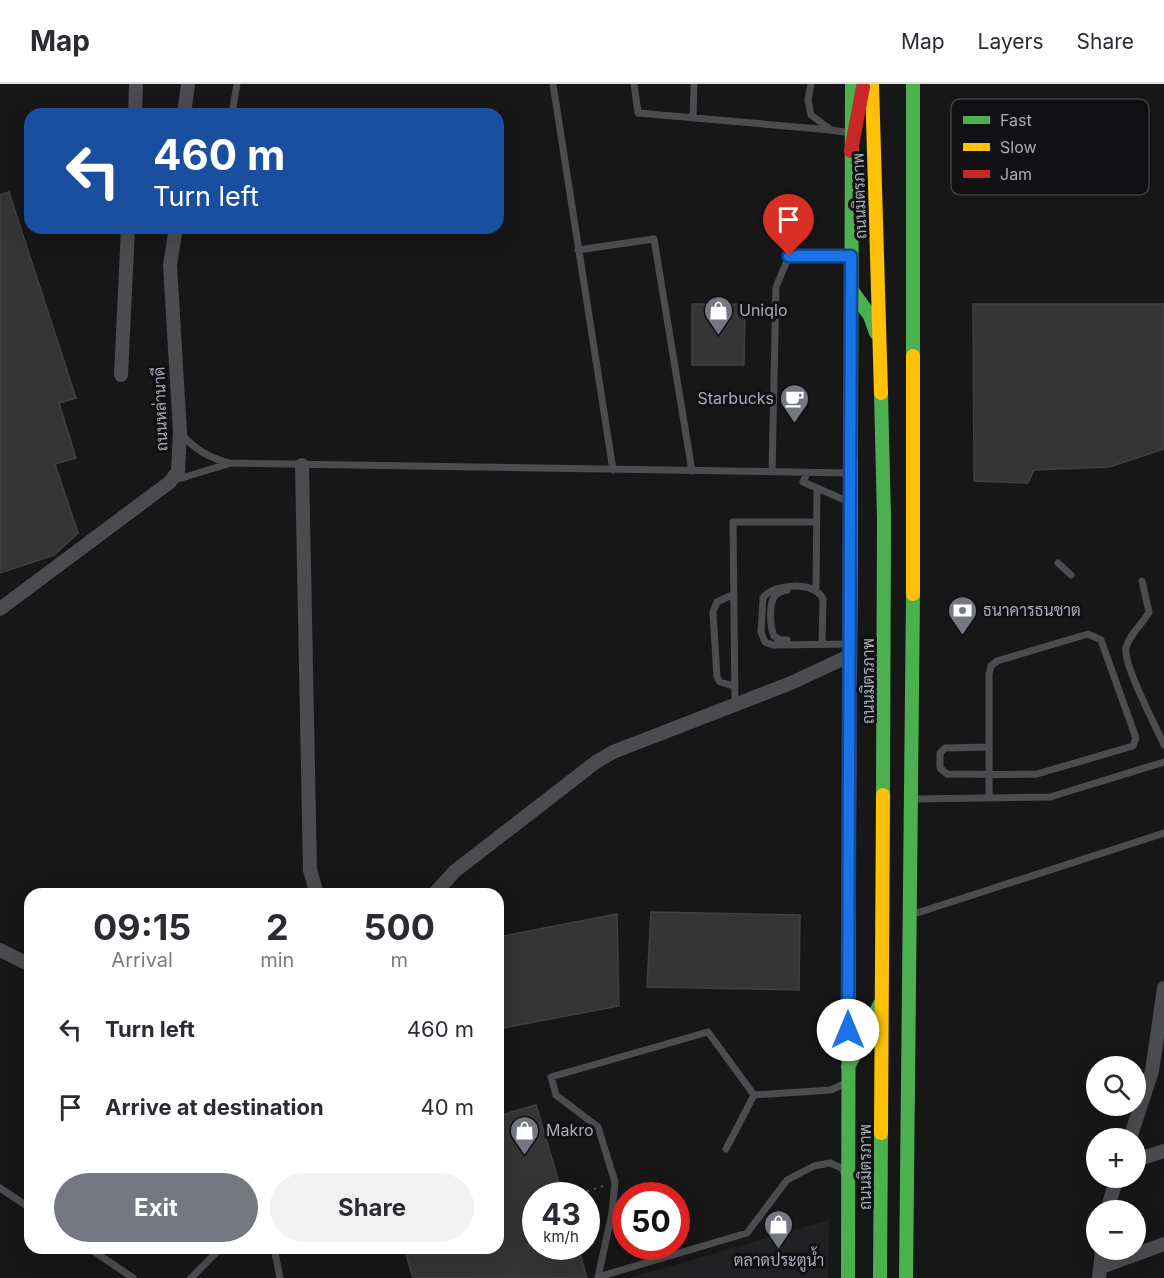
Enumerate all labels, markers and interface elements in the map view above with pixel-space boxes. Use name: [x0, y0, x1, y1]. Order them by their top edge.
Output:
text: Map: [30, 24, 90, 58]
text: Map: [901, 29, 945, 54]
text: Layers: [978, 29, 1044, 54]
text: Share: [1077, 29, 1134, 54]
legend: [951, 99, 1149, 195]
text: Fast: [1000, 110, 1032, 130]
text: 460 m: [153, 129, 285, 180]
icon: left: [54, 132, 132, 210]
text: Slow: [1000, 137, 1037, 157]
street label: ถนนมิตรภาพ: [848, 153, 870, 239]
text: Jam: [1000, 164, 1032, 184]
text: Turn left: [153, 180, 259, 213]
pin: [763, 194, 814, 256]
icon: arrive: [772, 203, 805, 236]
shop icon: Uniqlo: [702, 294, 734, 336]
place label: Uniqlo: [739, 300, 788, 320]
street label: ถนนหล่านาดี: [148, 367, 171, 452]
cafe icon: Starbucks: [779, 382, 811, 424]
place label: Starbucks: [698, 388, 774, 408]
bank icon: ธนาคารธนชาต: [946, 594, 978, 636]
place label: ธนาคารธนชาต: [983, 600, 1081, 620]
street label: ถนนมิตรภาพ: [858, 638, 878, 724]
text: 09:15: [93, 905, 191, 949]
text: 2: [266, 905, 289, 949]
text: 500: [363, 905, 435, 949]
text: Arrival: [111, 948, 173, 972]
text: min: [260, 948, 294, 972]
text: m: [390, 948, 408, 972]
position arrow: [816, 998, 880, 1062]
icon: left: [54, 1013, 87, 1046]
text: Turn left: [105, 1016, 195, 1042]
text: 460 m: [407, 1016, 474, 1042]
map controls: [1086, 1056, 1146, 1260]
button: search: [1086, 1056, 1146, 1116]
icon: arrive: [54, 1091, 87, 1124]
text: Arrive at destination: [105, 1094, 324, 1120]
text: 40 m: [420, 1094, 474, 1120]
shop icon: Makro: [509, 1114, 541, 1156]
place label: Makro: [546, 1120, 594, 1140]
street label: ถนนมิตรภาพ: [855, 1124, 875, 1210]
button: +: [1086, 1128, 1146, 1188]
button: Exit: [54, 1173, 258, 1242]
button: Share: [270, 1173, 474, 1242]
speed limit sign: 50: [612, 1182, 690, 1260]
text: 43: [541, 1196, 581, 1232]
button: −: [1086, 1200, 1146, 1260]
shop icon: ตลาดประตูน้ำ: [763, 1208, 795, 1250]
text: km/h: [543, 1227, 579, 1246]
place label: ตลาดประตูน้ำ: [734, 1246, 824, 1272]

